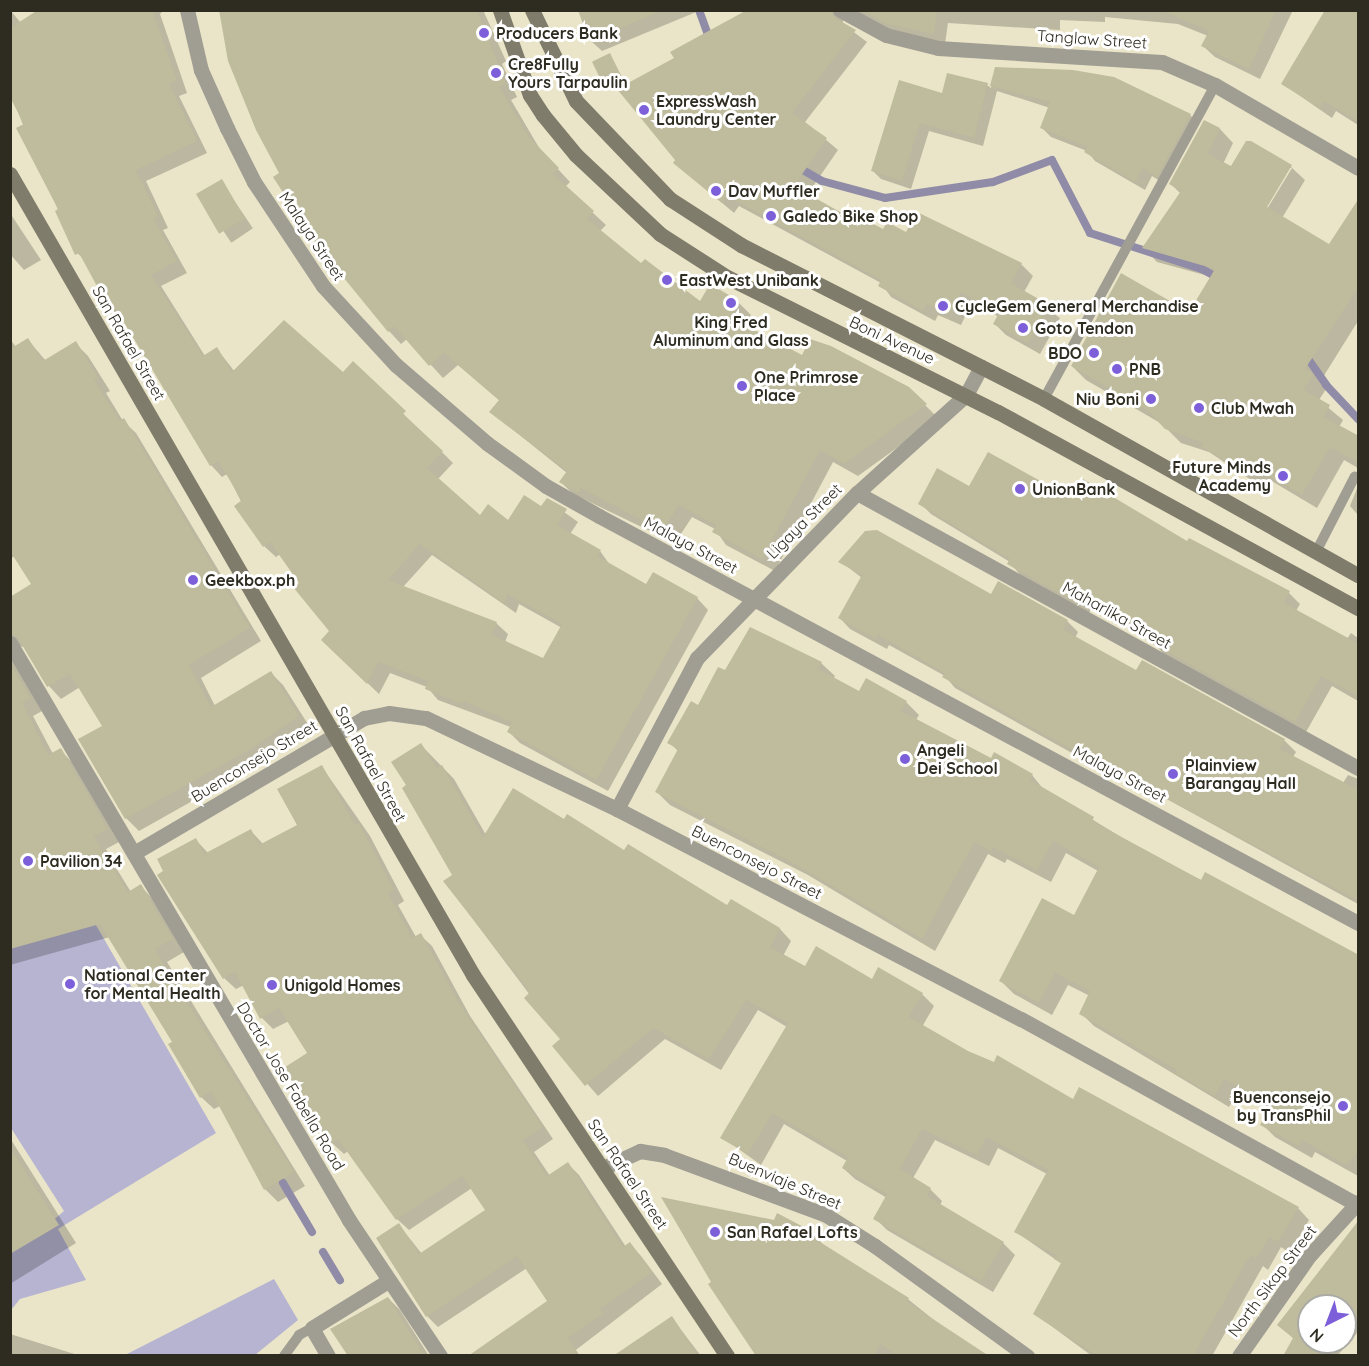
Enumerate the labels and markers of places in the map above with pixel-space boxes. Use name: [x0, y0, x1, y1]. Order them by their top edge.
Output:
place label: Producers Bank: [496, 23, 618, 43]
marker: Producers Bank: [477, 26, 491, 40]
place label: Cre8Fully Yours Tarpaulin: [508, 54, 628, 92]
marker: Cre8Fully Yours Tarpaulin: [489, 66, 503, 80]
place label: ExpressWash Laundry Center: [656, 91, 777, 129]
marker: ExpressWash Laundry Center: [637, 103, 651, 117]
place label: Dav Muffler: [728, 181, 820, 201]
marker: Dav Muffler: [709, 184, 723, 198]
place label: Galedo Bike Shop: [783, 206, 918, 226]
marker: Galedo Bike Shop: [764, 209, 778, 223]
place label: EastWest Unibank: [679, 270, 819, 290]
marker: EastWest Unibank: [660, 273, 674, 287]
marker: King Fred Aluminum and Glass: [724, 296, 738, 310]
place label: CycleGem General Merchandise: [955, 296, 1199, 316]
marker: CycleGem General Merchandise: [936, 299, 950, 313]
place label: King Fred Aluminum and Glass: [653, 312, 809, 350]
place label: Goto Tendon: [1035, 318, 1134, 338]
marker: Goto Tendon: [1016, 321, 1030, 335]
place label: BDO: [1048, 343, 1082, 363]
marker: BDO: [1087, 346, 1101, 360]
place label: PNB: [1129, 359, 1161, 379]
marker: PNB: [1110, 362, 1124, 376]
place label: One Primrose Place: [754, 367, 858, 405]
marker: One Primrose Place: [735, 379, 749, 393]
place label: Niu Boni: [1076, 389, 1139, 409]
marker: Niu Boni: [1144, 392, 1158, 406]
place label: Club Mwah: [1211, 398, 1294, 418]
marker: Club Mwah: [1192, 401, 1206, 415]
place label: Future Minds Academy: [1172, 457, 1271, 495]
marker: Future Minds Academy: [1276, 469, 1290, 483]
place label: UnionBank: [1032, 479, 1115, 499]
marker: UnionBank: [1013, 482, 1027, 496]
place label: Geekbox.ph: [205, 570, 295, 590]
marker: Geekbox.ph: [186, 573, 200, 587]
place label: Angeli Dei School: [917, 740, 998, 778]
marker: Angeli Dei School: [898, 752, 912, 766]
place label: Plainview Barangay Hall: [1185, 755, 1296, 793]
marker: Plainview Barangay Hall: [1166, 767, 1180, 781]
place label: Pavilion 34: [40, 851, 122, 871]
marker: Pavilion 34: [21, 854, 35, 868]
place label: National Center for Mental Health: [84, 965, 221, 1003]
marker: National Center for Mental Health: [61, 975, 79, 993]
place label: Unigold Homes: [284, 975, 401, 995]
marker: Unigold Homes: [265, 978, 279, 992]
place label: Buenconsejo by TransPhil: [1233, 1087, 1331, 1125]
marker: Buenconsejo by TransPhil: [1336, 1099, 1350, 1113]
place label: San Rafael Lofts: [727, 1222, 858, 1242]
marker: San Rafael Lofts: [708, 1225, 722, 1239]

